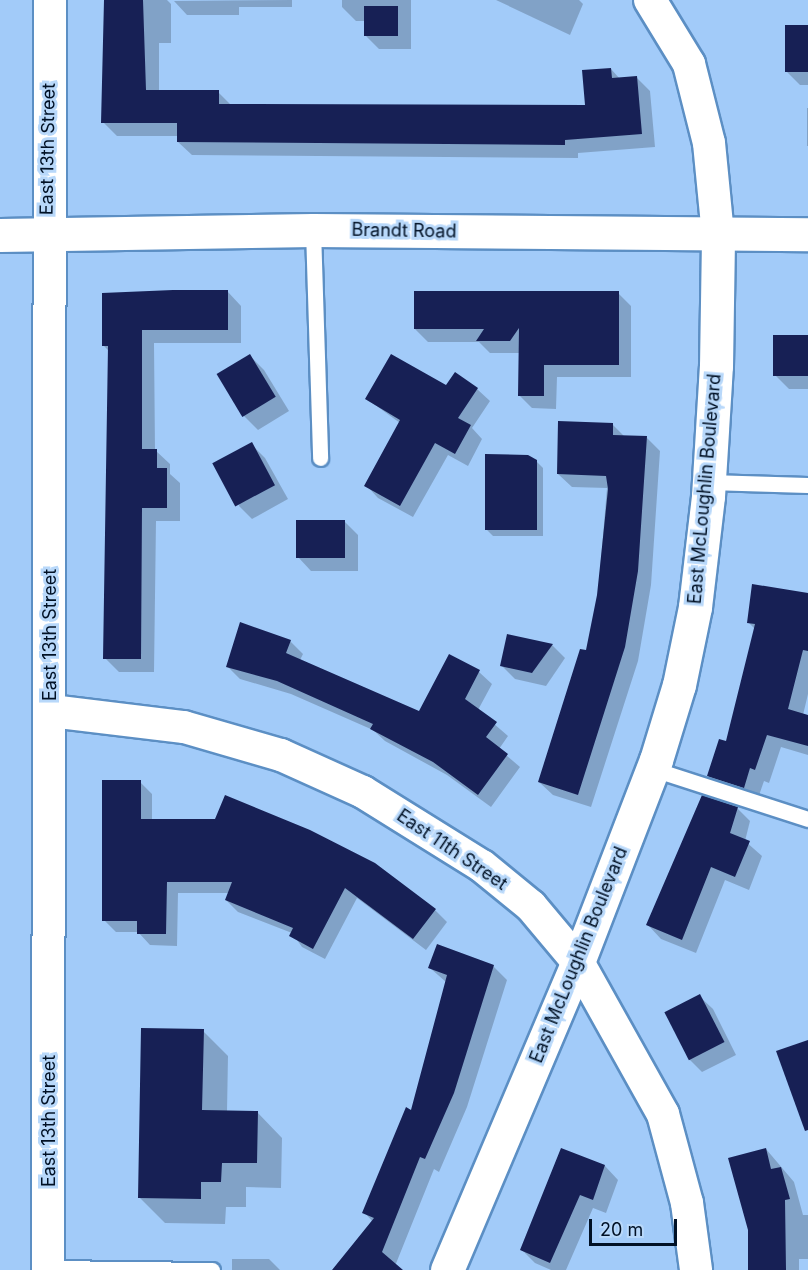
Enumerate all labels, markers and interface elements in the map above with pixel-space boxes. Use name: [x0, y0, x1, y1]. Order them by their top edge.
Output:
street label: East 13th Street: [36, 83, 60, 215]
street label: Brandt Road: [351, 219, 457, 243]
street label: East McLoughlin Boulevard: [684, 373, 726, 605]
street label: East 13th Street: [39, 569, 61, 701]
street label: East 11th Street: [393, 805, 511, 895]
street label: East McLoughlin Boulevard: [526, 844, 632, 1066]
street label: East 13th Street: [38, 1055, 60, 1187]
scale bar: [592, 1207, 680, 1245]
text: 20 m: [600, 1219, 643, 1240]

